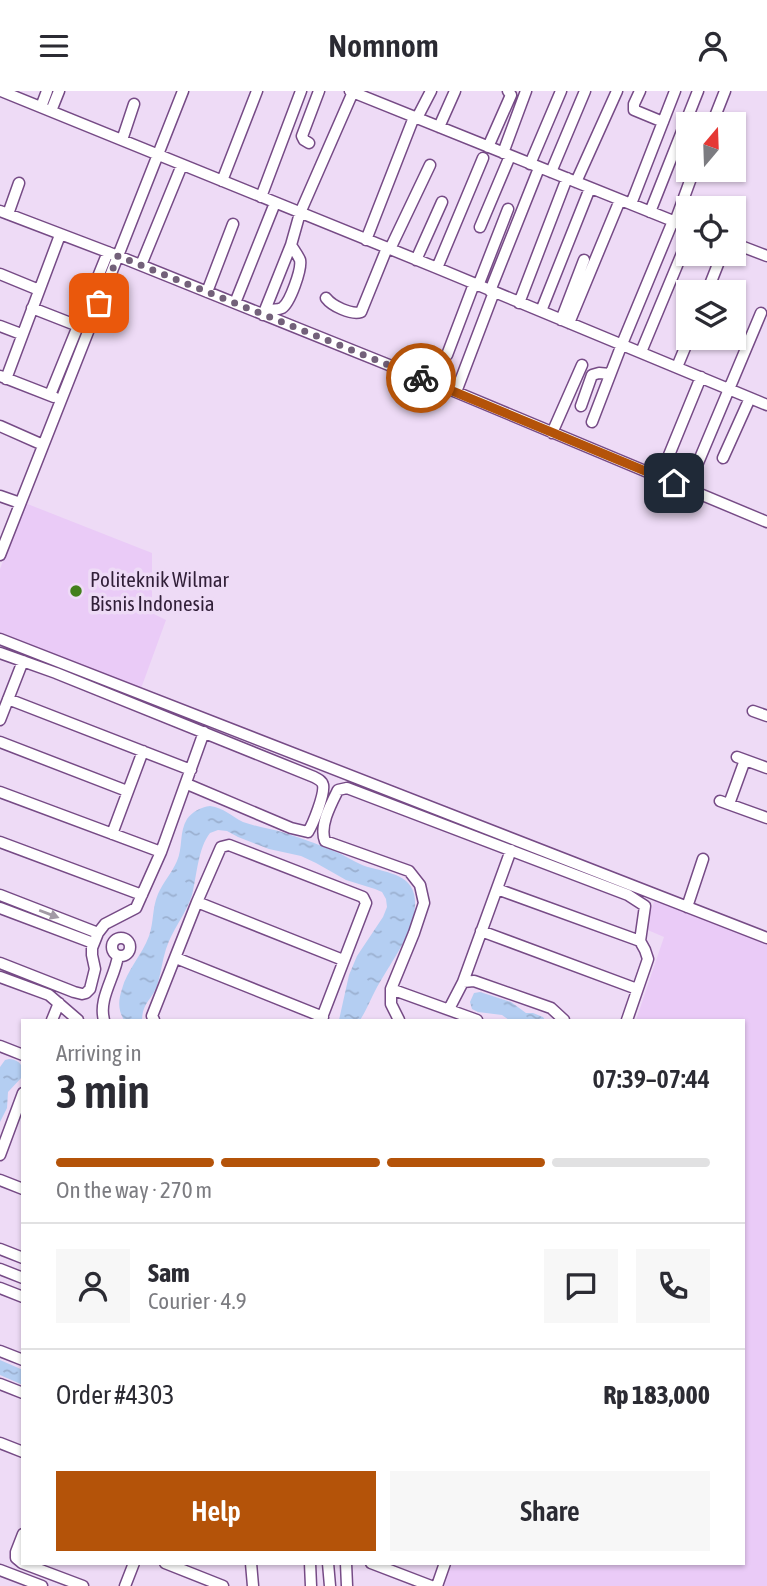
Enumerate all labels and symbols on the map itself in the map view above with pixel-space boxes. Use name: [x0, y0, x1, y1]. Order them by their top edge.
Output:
north arrow: [676, 112, 746, 182]
pin: [69, 273, 129, 333]
courier: [386, 343, 456, 413]
pin: [644, 453, 704, 513]
place label: Politeknik Wilmar Bisnis Indonesia: [90, 567, 230, 615]
marker: Politeknik Wilmar Bisnis Indonesia: [68, 583, 84, 599]
one-way arrow: [39, 909, 60, 920]

